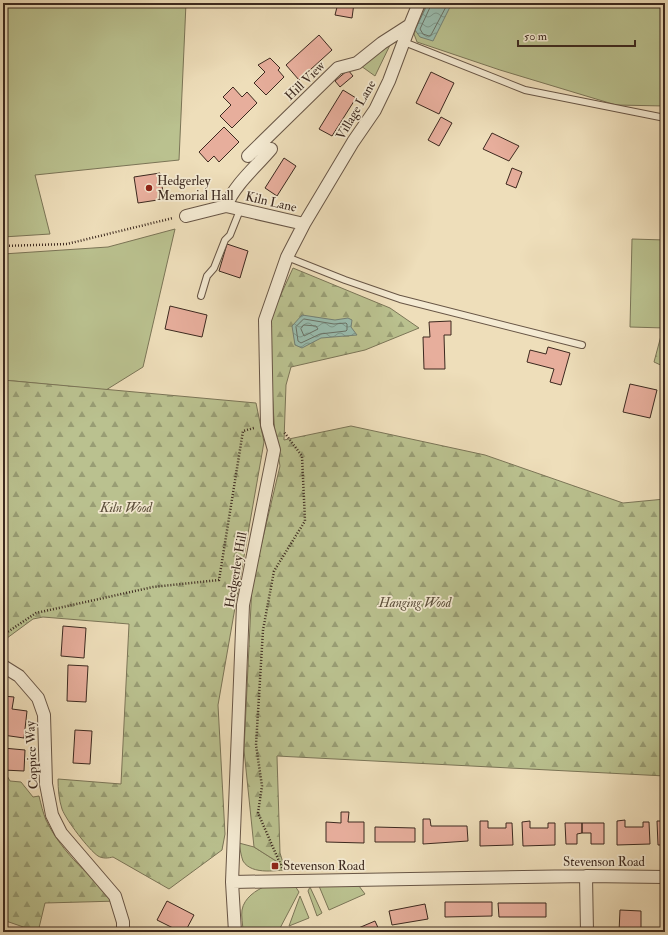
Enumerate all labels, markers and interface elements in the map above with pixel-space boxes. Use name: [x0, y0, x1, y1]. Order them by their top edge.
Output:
scale bar: [518, 22, 635, 48]
text: 50 m: [524, 29, 548, 44]
street label: Hill View: [282, 57, 329, 104]
street label: Village Lane: [333, 77, 380, 143]
place label: Hedgerley Memorial Hall: [157, 173, 234, 204]
marker: Hedgerley Memorial Hall: [144, 183, 154, 193]
street label: Kiln Lane: [244, 188, 299, 216]
park label: Kiln Wood: [99, 500, 154, 516]
street label: Hedgerley Hill: [221, 530, 252, 609]
park label: Hanging Wood: [378, 595, 453, 611]
street label: Coppice Way: [22, 720, 43, 790]
street label: Stevenson Road: [563, 854, 646, 870]
place label: Stevenson Road: [283, 858, 365, 874]
marker: Stevenson Road: [270, 861, 280, 871]

